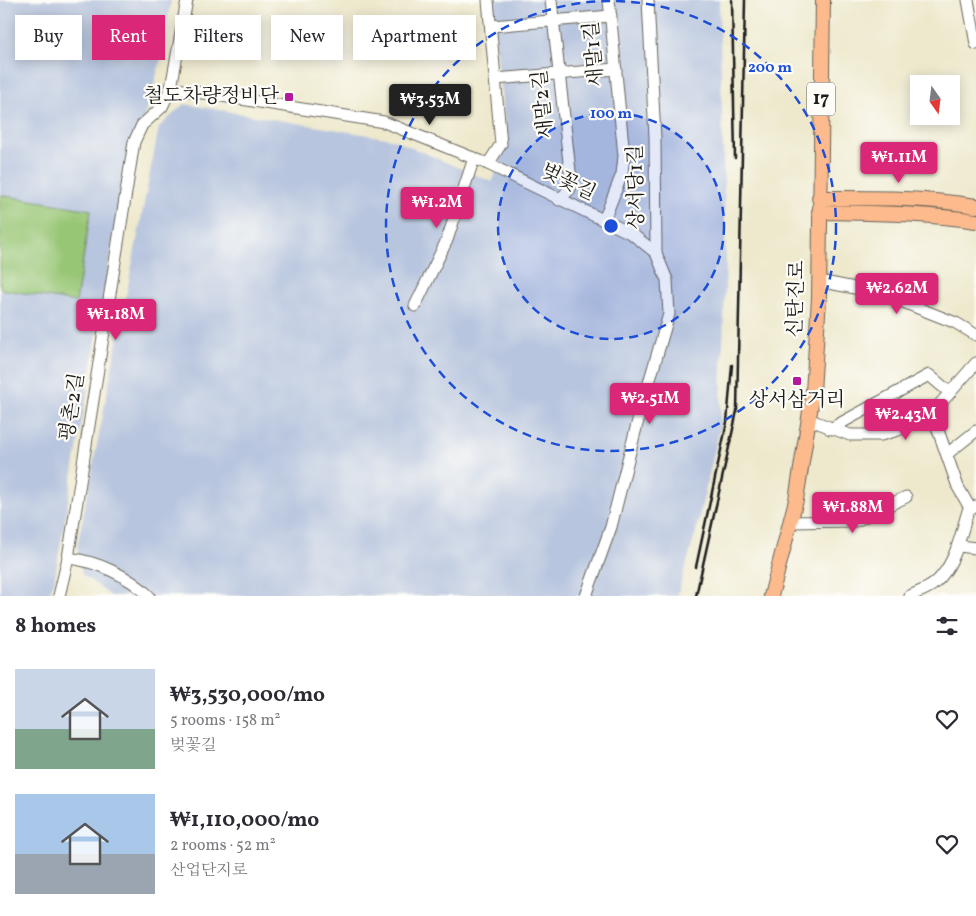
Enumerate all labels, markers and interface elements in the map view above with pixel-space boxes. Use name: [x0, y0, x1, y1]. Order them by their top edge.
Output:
chip: Buy: [15, 15, 82, 60]
chip: Rent: [92, 15, 165, 60]
chip: Filters: [175, 15, 261, 60]
chip: New: [271, 15, 343, 60]
chip: Apartment: [353, 15, 476, 60]
street label: 새말1길: [578, 20, 612, 88]
text: 200 m: [748, 58, 792, 79]
street label: 새말2길: [526, 68, 562, 140]
north arrow: [910, 75, 960, 125]
map controls: [910, 75, 960, 125]
road number: 17: [807, 82, 835, 116]
place label: 철도차량정비단: [144, 83, 280, 111]
pin: ₩3.53M: [389, 84, 471, 126]
text: ₩3.53M: [400, 89, 460, 111]
marker: 철도차량정비단: [283, 91, 295, 103]
text: 100 m: [590, 104, 633, 125]
pin: ₩1.11M: [858, 142, 940, 184]
street label: 상서당1길: [622, 144, 652, 230]
text: ₩1.11M: [871, 147, 927, 169]
street label: 벚꽃길: [536, 158, 600, 208]
pin: ₩1.2M: [402, 186, 472, 229]
text: ₩1.2M: [412, 192, 462, 214]
centre of rings: [602, 217, 620, 235]
street label: 신탄진로: [782, 260, 812, 338]
pin: ₩2.62M: [856, 272, 938, 315]
text: ₩2.62M: [866, 278, 928, 300]
pin: ₩1.18M: [75, 298, 157, 341]
text: ₩1.18M: [87, 304, 145, 326]
street label: 평촌2길: [54, 371, 92, 443]
marker: 상서삼거리: [791, 375, 803, 387]
pin: ₩2.51M: [609, 382, 691, 425]
place label: 상서삼거리: [749, 387, 845, 415]
text: ₩2.51M: [621, 388, 679, 410]
pin: ₩2.43M: [865, 398, 947, 441]
text: ₩2.43M: [875, 404, 937, 426]
pin: ₩1.88M: [812, 492, 894, 534]
text: ₩1.88M: [823, 497, 883, 519]
text: 8 homes: [15, 612, 96, 641]
icon: filters: [933, 612, 961, 640]
text: ₩3,530,000/mo: [170, 681, 325, 710]
icon: home: [55, 689, 115, 749]
icon: heart: [933, 705, 961, 733]
text: 5 rooms · 158 m²: [170, 710, 280, 732]
text: 벚꽃길: [170, 735, 216, 757]
text: ₩1,110,000/mo: [170, 806, 319, 835]
icon: home: [55, 814, 115, 874]
icon: heart: [933, 830, 961, 858]
text: 2 rooms · 52 m²: [170, 835, 276, 857]
text: 산업단지로: [170, 860, 247, 882]

